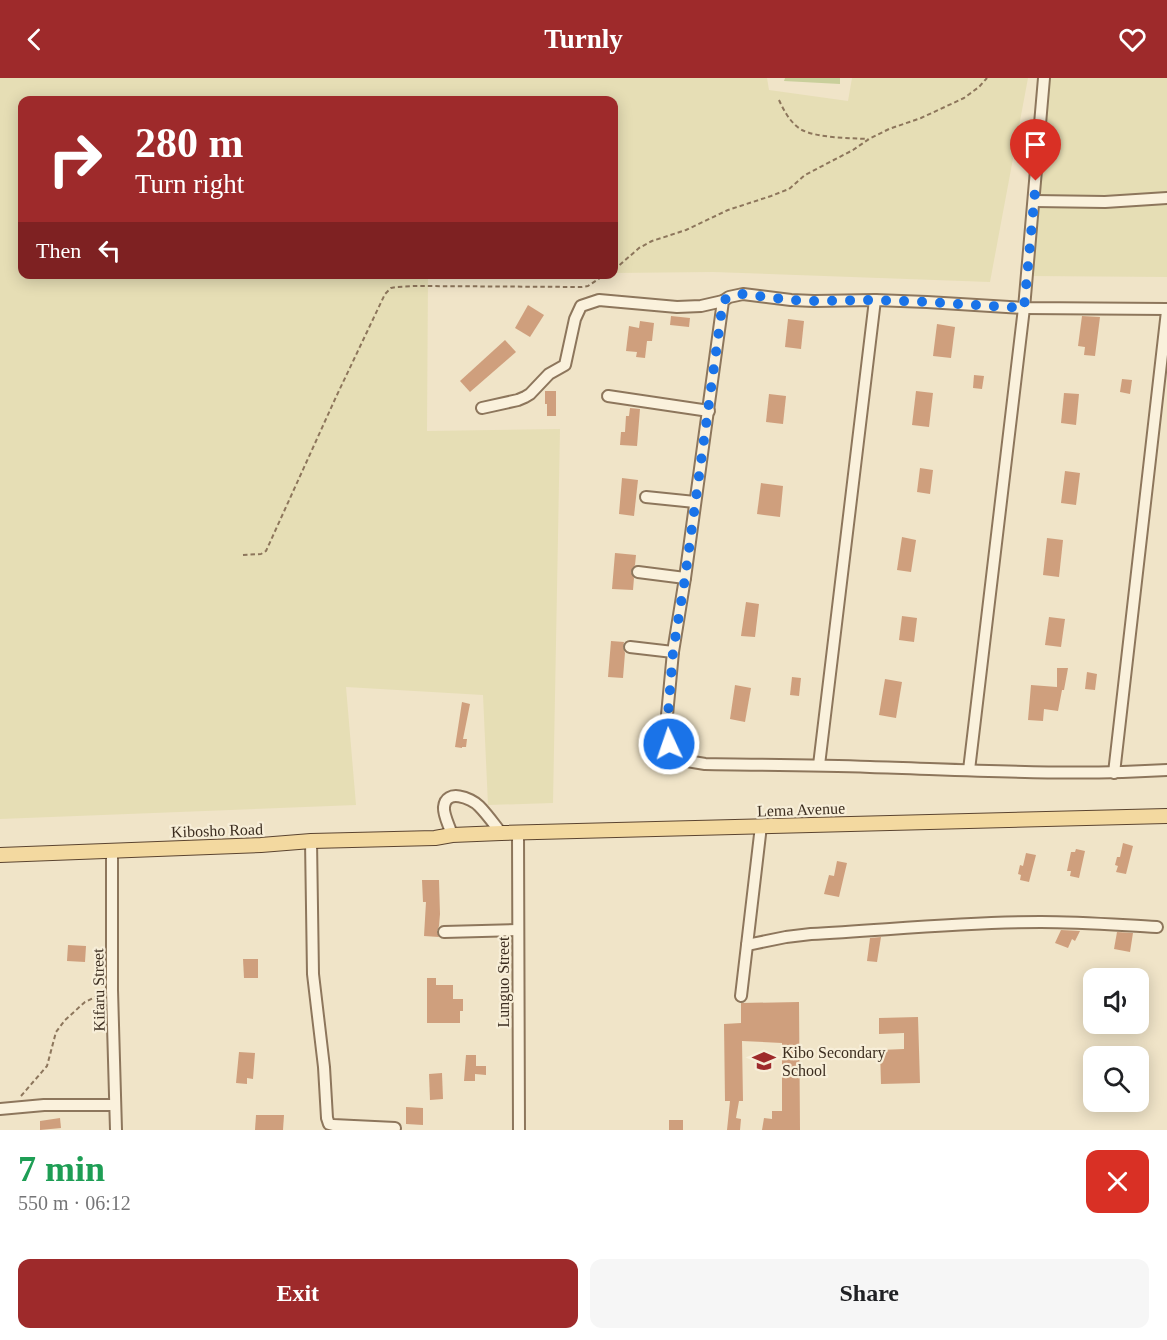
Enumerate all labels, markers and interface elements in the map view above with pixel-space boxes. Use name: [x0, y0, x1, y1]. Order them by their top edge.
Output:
icon: back: [18, 23, 51, 56]
icon: heart: [1116, 23, 1149, 56]
text: Turnly: [544, 24, 623, 54]
pin: [1010, 119, 1061, 181]
icon: right: [36, 120, 114, 198]
text: 280 m: [135, 120, 244, 166]
icon: arrive: [1019, 128, 1052, 161]
text: Turn right: [135, 169, 244, 199]
icon: left: [93, 234, 126, 267]
text: Then: [36, 238, 81, 263]
position arrow: [637, 712, 701, 776]
street label: Lema Avenue: [757, 799, 845, 820]
street label: Kibosho Road: [171, 820, 263, 841]
street label: Lunguo Street: [495, 936, 513, 1028]
street label: Kifaru Street: [89, 948, 108, 1032]
map controls: [1083, 968, 1149, 1112]
button: sound: [1083, 968, 1149, 1034]
place label: Kibo Secondary School: [782, 1044, 886, 1079]
button: search: [1083, 1046, 1149, 1112]
school or university icon: Kibo Secondary School: [751, 1048, 777, 1074]
text: 7 min: [18, 1149, 105, 1189]
button: close: [1086, 1150, 1149, 1213]
text: 550 m · 06:12: [18, 1192, 131, 1214]
button: Exit: [18, 1259, 578, 1328]
button: Share: [590, 1259, 1149, 1328]

